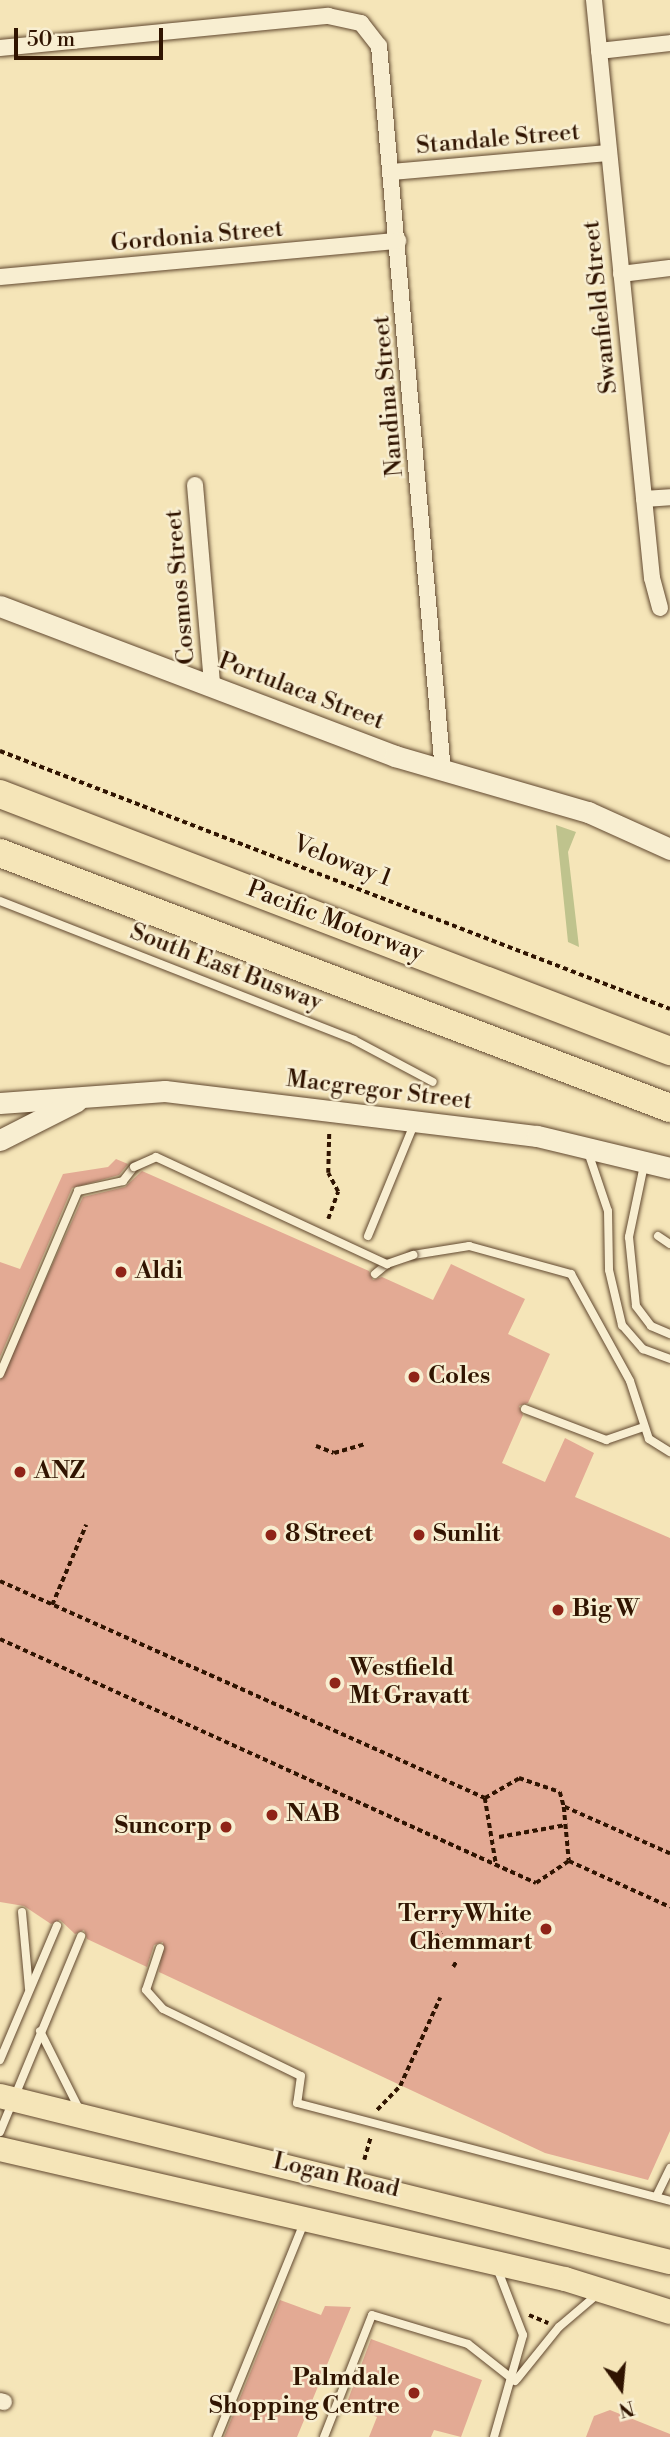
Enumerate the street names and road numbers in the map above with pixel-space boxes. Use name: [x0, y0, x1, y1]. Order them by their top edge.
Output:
street label: Standale Street: [415, 118, 581, 162]
street label: Gordonia Street: [110, 215, 284, 259]
street label: Swanfield Street: [578, 219, 624, 395]
street label: Nandina Street: [368, 314, 410, 478]
street label: Cosmos Street: [160, 508, 202, 666]
street label: Portulaca Street: [214, 647, 388, 737]
street label: Veloway 1: [289, 830, 395, 894]
street label: Pacific Motorway: [243, 875, 427, 969]
street label: South East Busway: [126, 918, 326, 1018]
street label: Macgregor Street: [284, 1065, 474, 1117]
street label: Logan Road: [270, 2147, 402, 2205]

